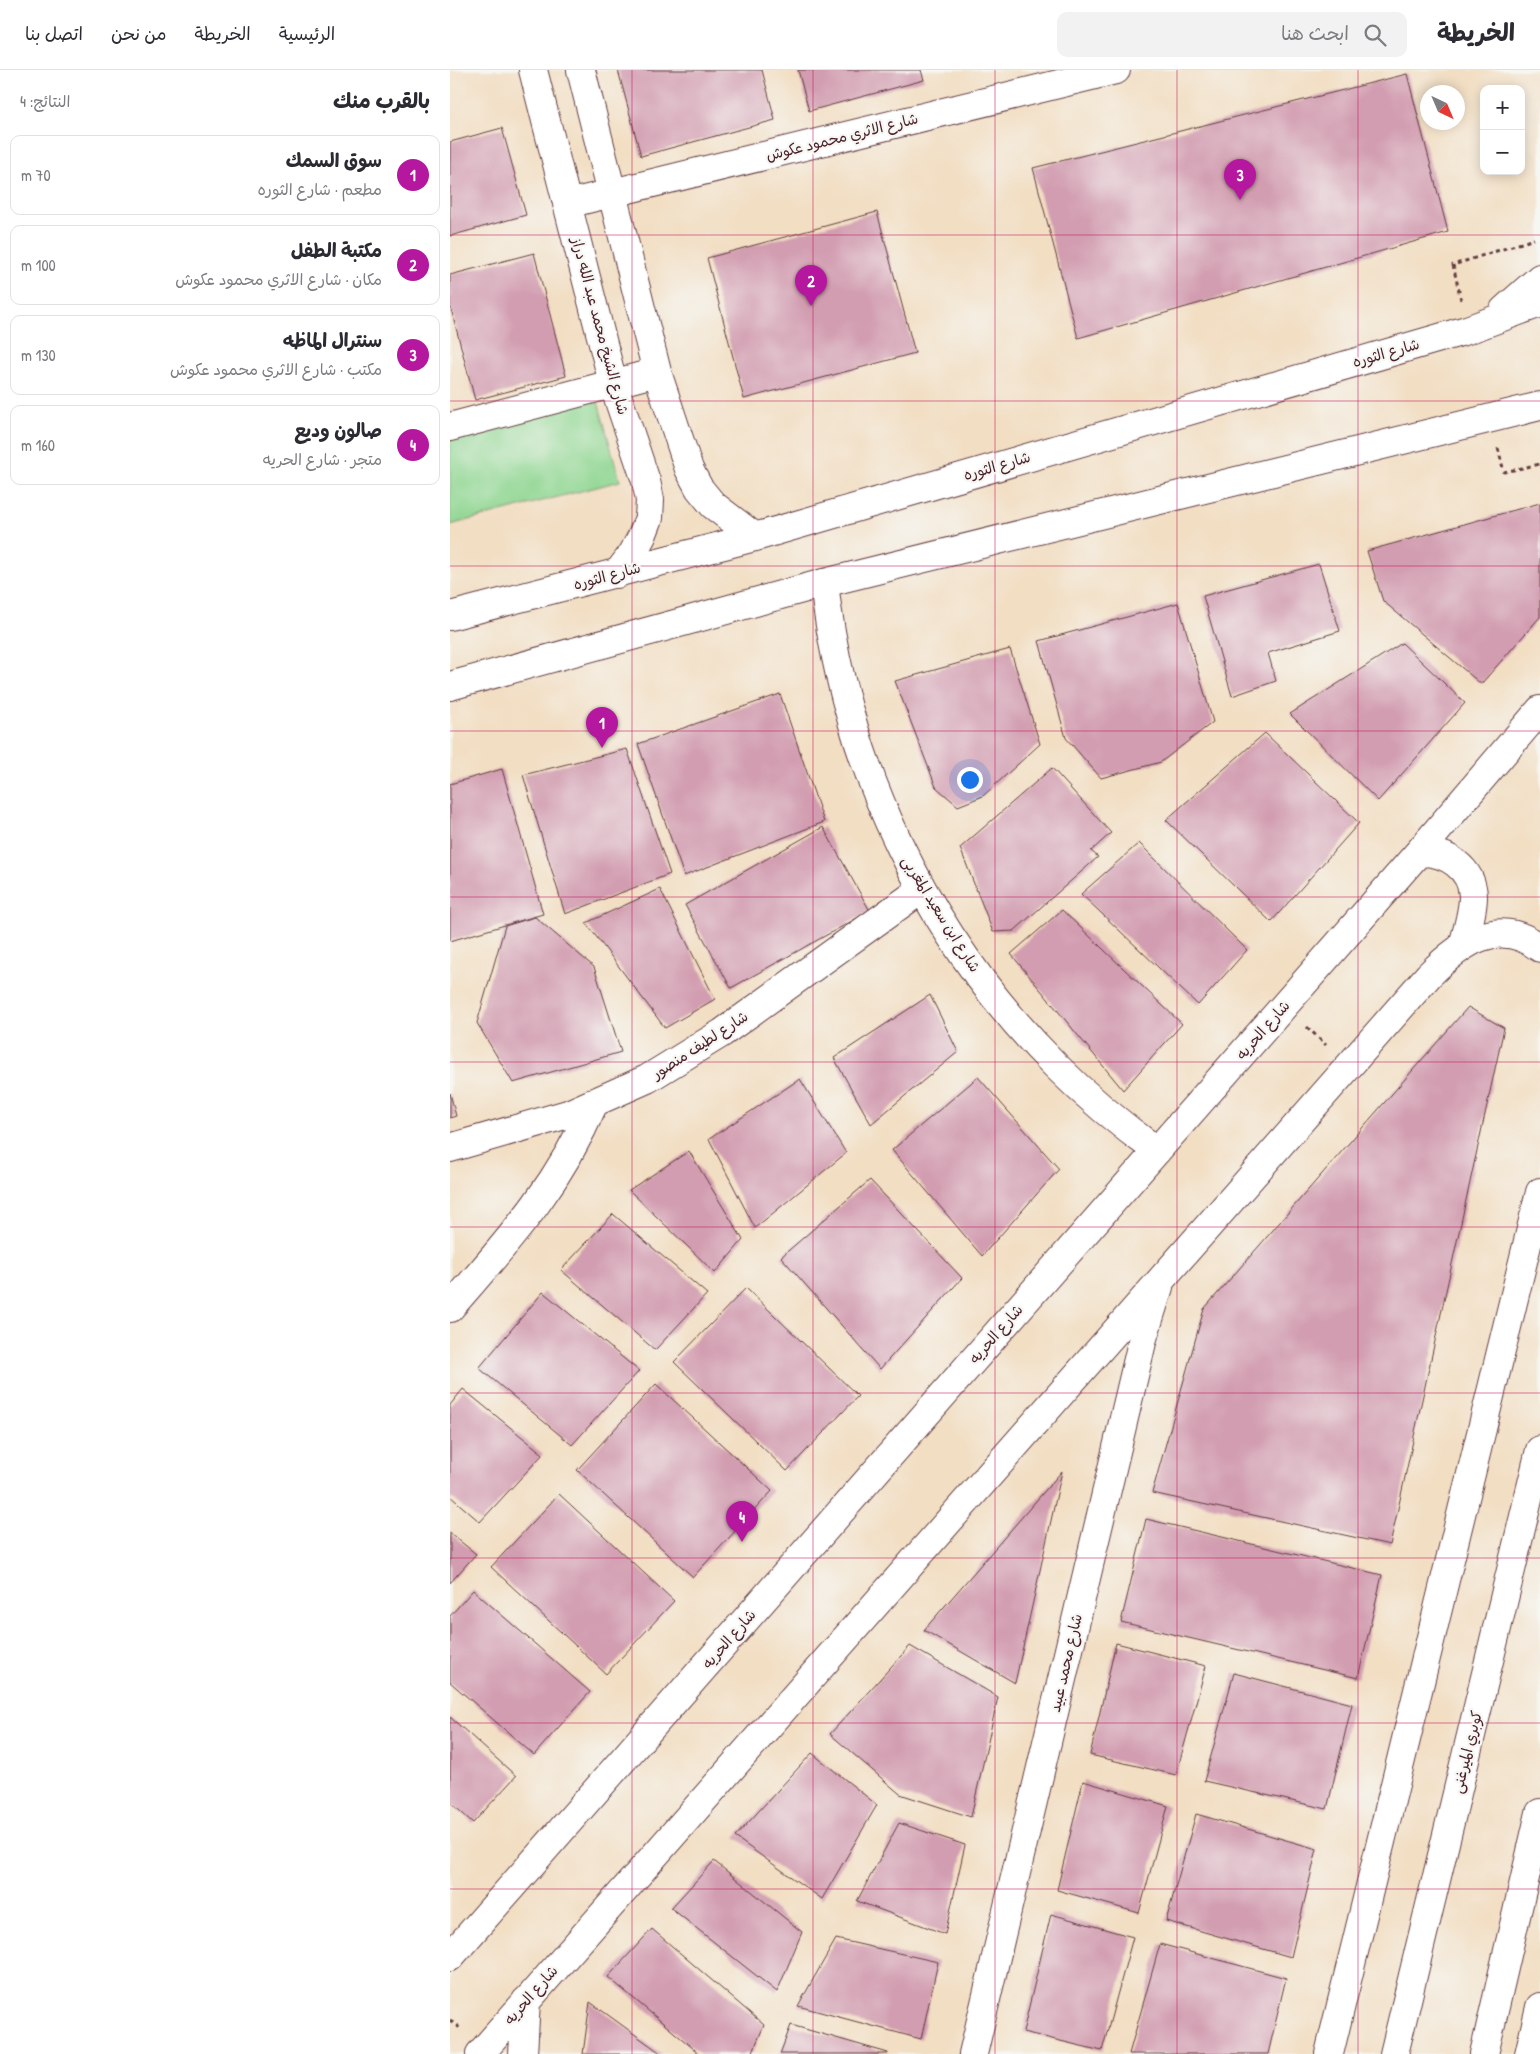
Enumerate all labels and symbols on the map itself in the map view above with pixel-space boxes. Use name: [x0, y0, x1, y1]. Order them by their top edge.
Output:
north arrow: [1420, 85, 1465, 130]
street label: شارع الاثري محمود عكوش: [764, 107, 920, 167]
pin: 3: [1224, 159, 1256, 200]
street label: شارع الشيخ محمد عبد الله دراز: [566, 234, 634, 417]
pin: 2: [795, 265, 827, 306]
street label: شارع الثوره: [1350, 333, 1422, 372]
street label: شارع الثوره: [961, 446, 1033, 485]
street label: شارع الثوره: [571, 556, 643, 595]
pin: 1: [586, 707, 618, 748]
your location: [957, 767, 983, 793]
street label: شارع ابن سعيد المغربى: [897, 851, 986, 976]
street label: شارع الحريه: [1231, 995, 1294, 1064]
street label: شارع لطيف منصور: [647, 1006, 752, 1084]
street label: شارع الحريه: [964, 1299, 1027, 1368]
pin: 4: [726, 1501, 758, 1542]
street label: شارع الحريه: [697, 1604, 760, 1673]
street label: شارع محمد عبيد: [1044, 1612, 1087, 1714]
street label: كوبري الميرغنى: [1446, 1708, 1488, 1796]
street label: شارع الحريه: [499, 1960, 562, 2029]

